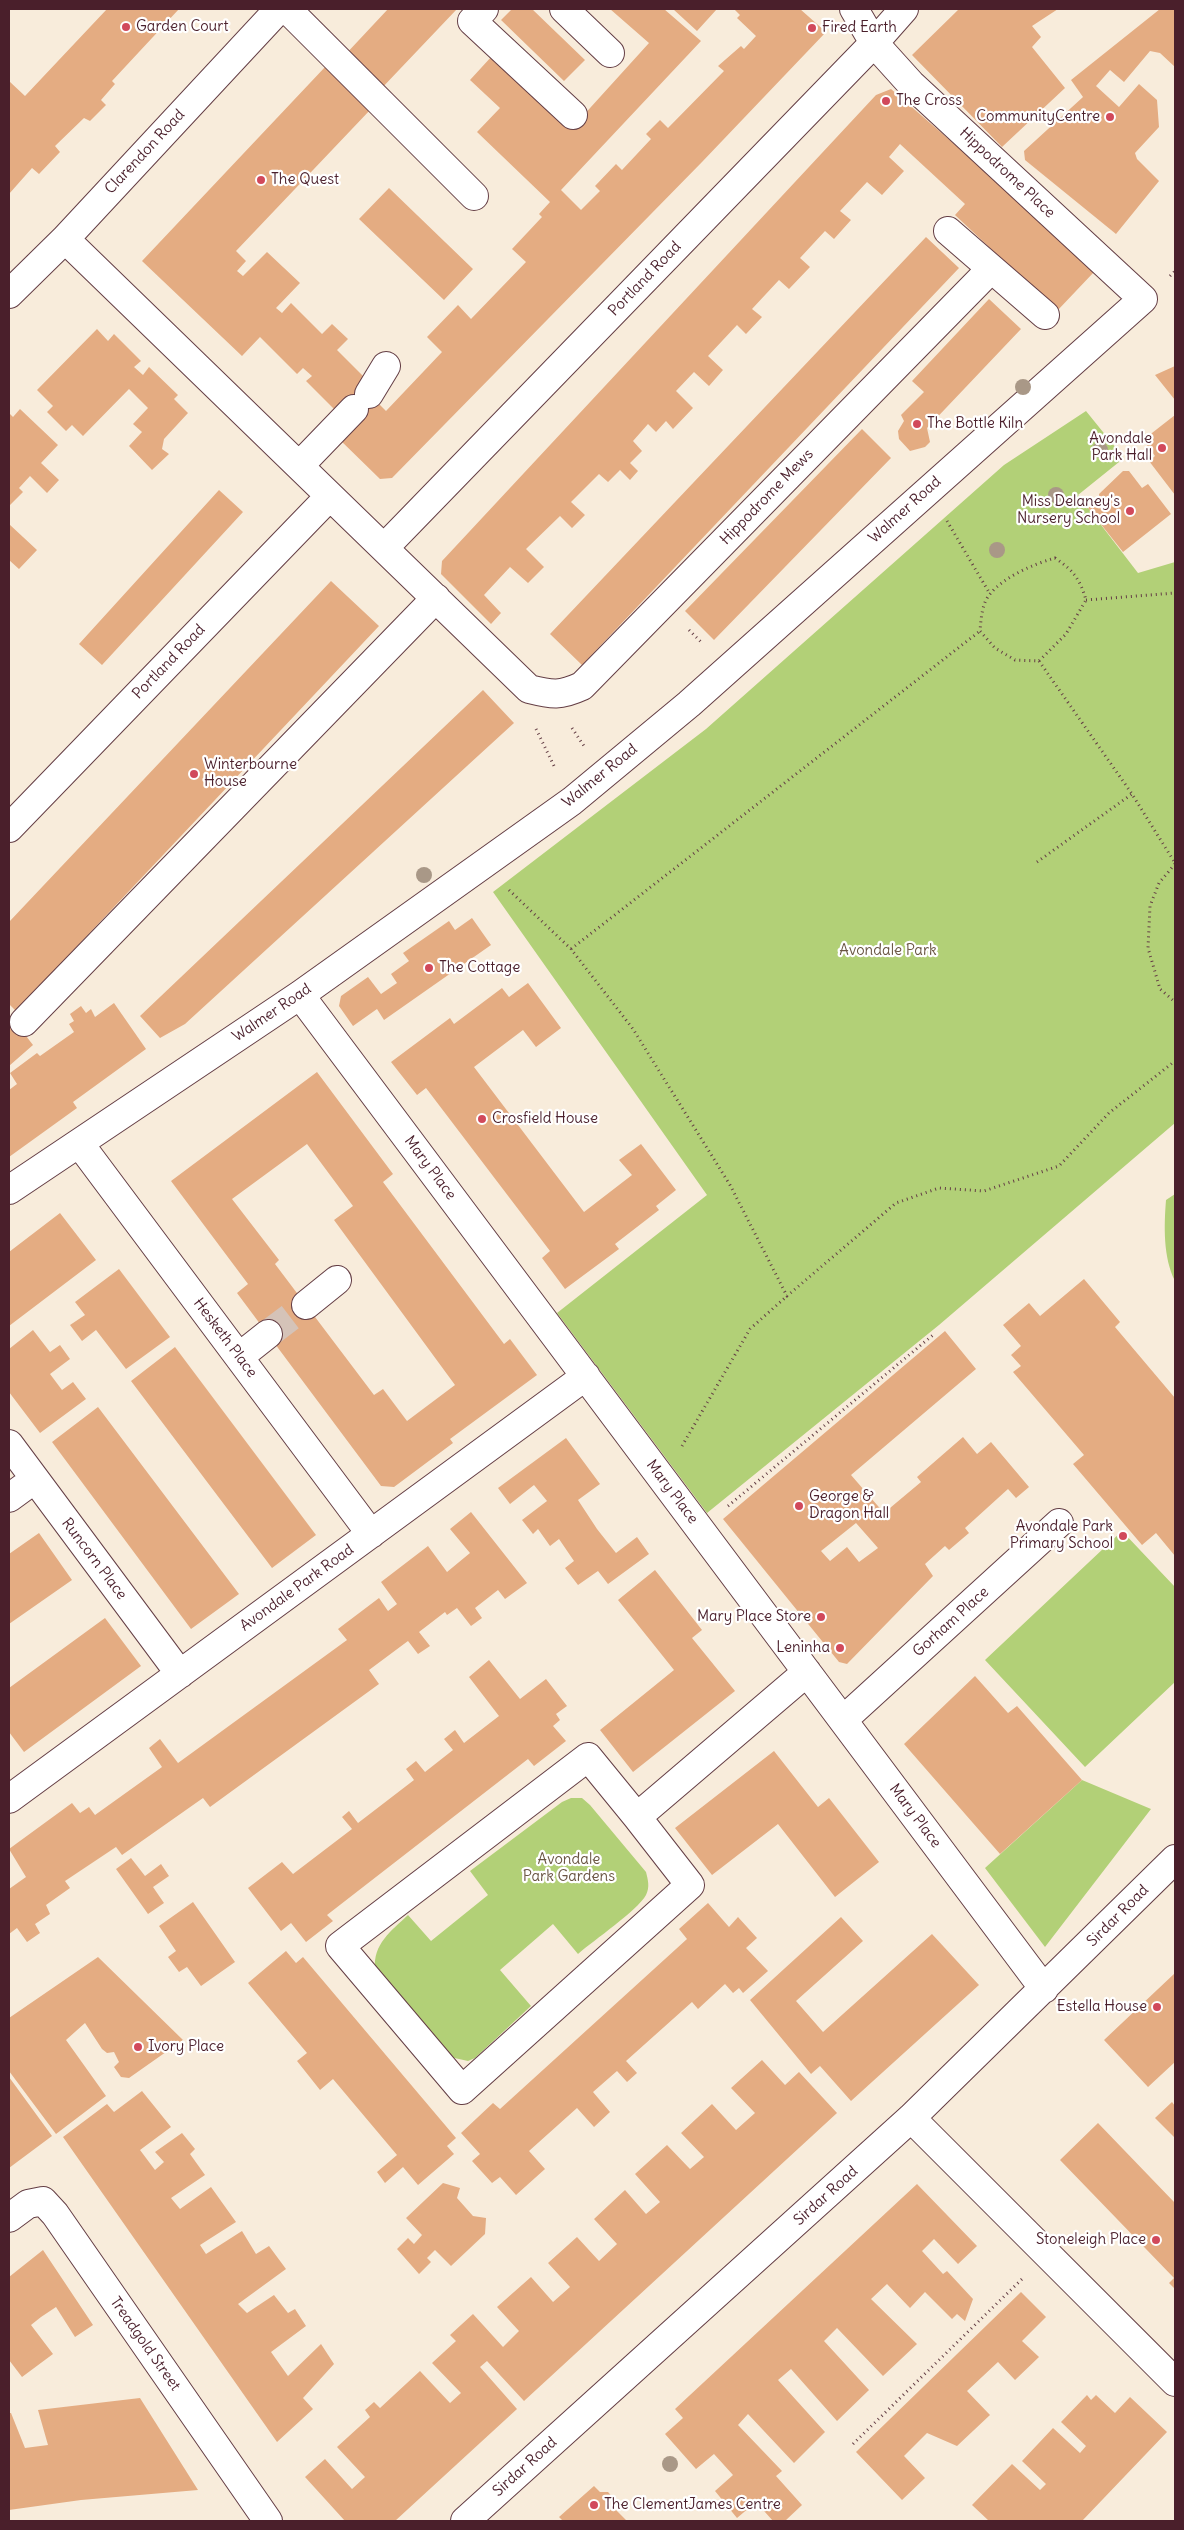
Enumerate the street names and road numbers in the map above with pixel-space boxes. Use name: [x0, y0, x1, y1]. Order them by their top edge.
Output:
street label: Clarendon Road: [101, 106, 189, 198]
street label: Hippodrome Place: [956, 124, 1058, 222]
street label: Portland Road: [605, 238, 685, 320]
street label: Hippodrome Mews: [717, 445, 817, 549]
street label: Walmer Road: [865, 473, 945, 547]
street label: Portland Road: [129, 621, 209, 703]
street label: Walmer Road: [559, 740, 641, 812]
street label: Walmer Road: [229, 980, 315, 1046]
street label: Mary Place: [400, 1133, 460, 1203]
street label: Hesketh Place: [189, 1295, 261, 1381]
street label: Mary Place: [642, 1457, 702, 1527]
street label: Runcorn Place: [57, 1515, 131, 1603]
street label: Avondale Park Road: [237, 1541, 357, 1635]
street label: Gorham Place: [909, 1583, 993, 1661]
street label: Mary Place: [885, 1781, 945, 1851]
street label: Sirdar Road: [1083, 1881, 1153, 1951]
street label: Sirdar Road: [790, 2163, 862, 2229]
street label: Treadgold Street: [106, 2294, 184, 2394]
street label: Sirdar Road: [489, 2434, 561, 2500]

